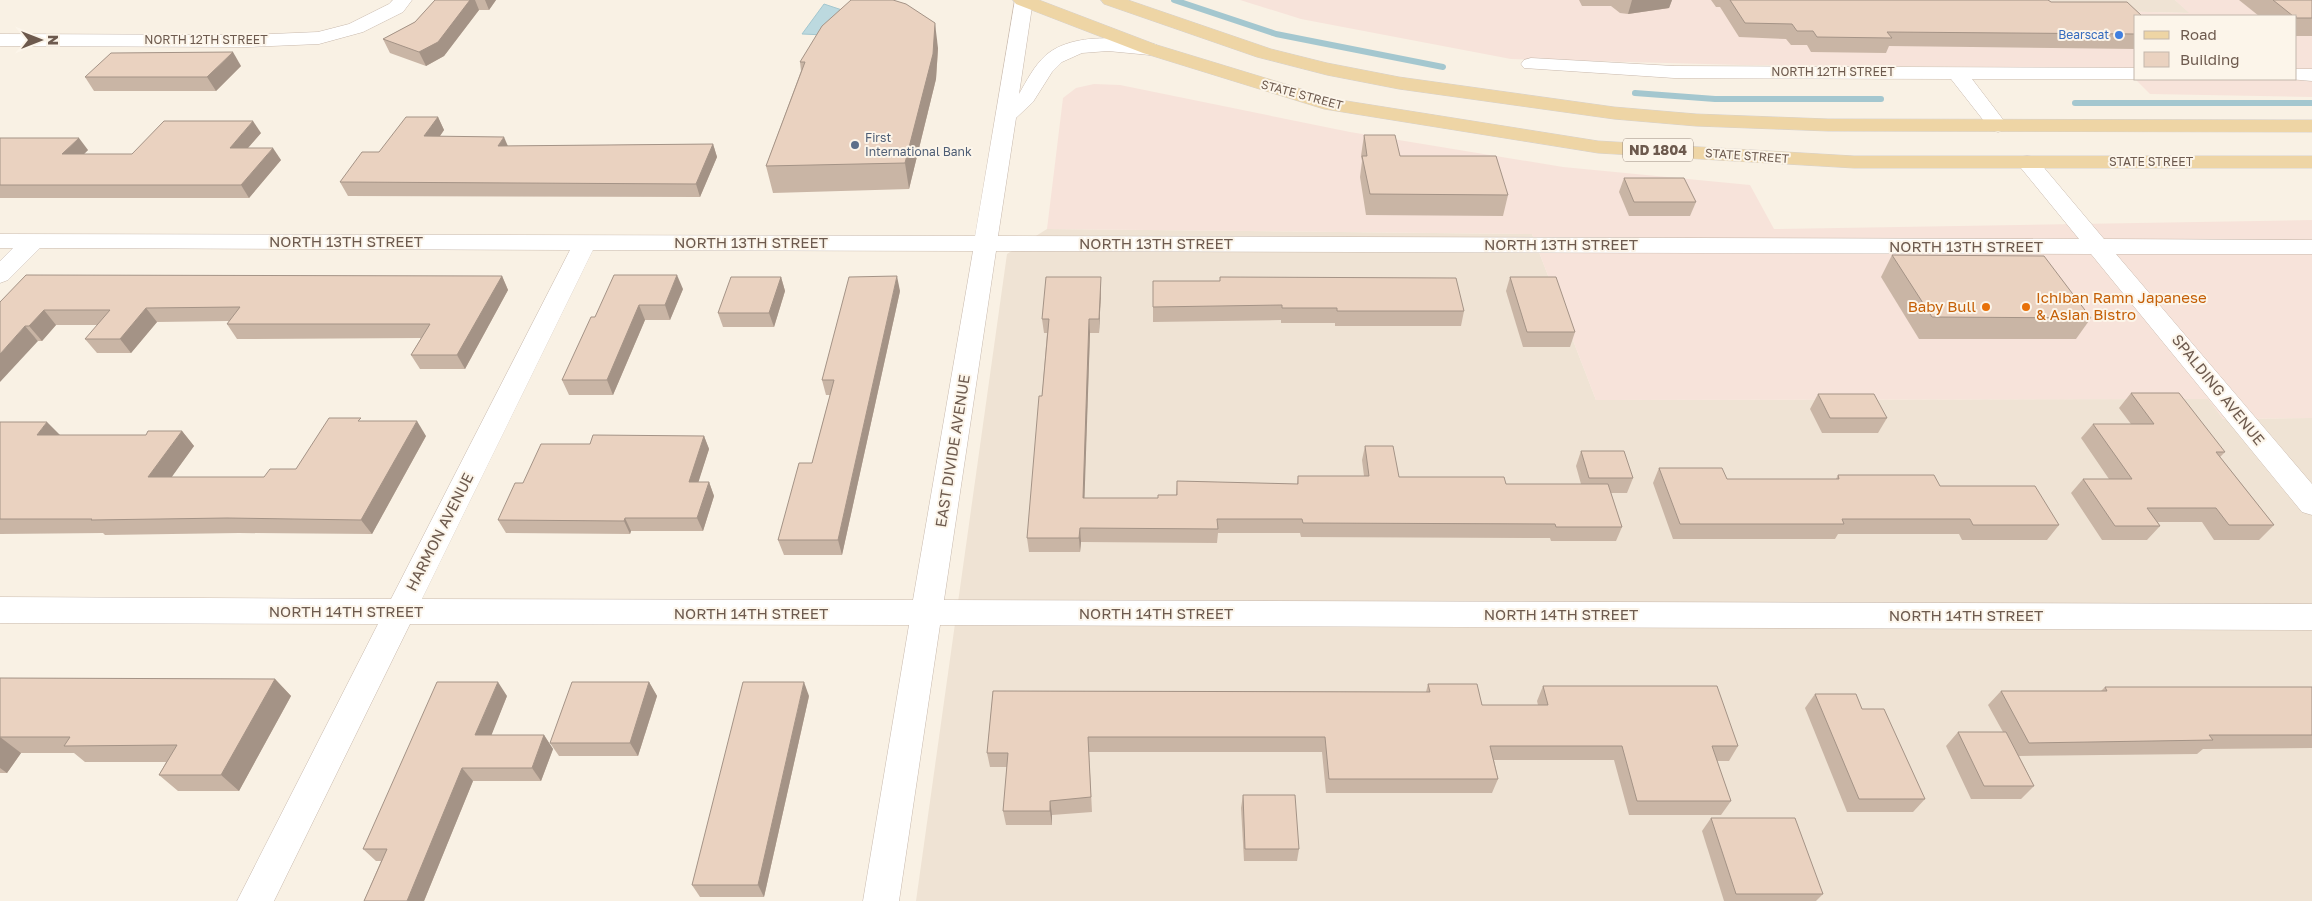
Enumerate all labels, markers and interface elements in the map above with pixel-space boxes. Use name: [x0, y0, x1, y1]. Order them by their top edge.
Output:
north arrow: [15, 15, 65, 65]
legend: [2134, 15, 2297, 80]
text: Road: [2180, 25, 2217, 43]
place label: Bearscat: [2058, 27, 2109, 42]
marker: Bearscat: [2113, 29, 2125, 41]
street label: NORTH 12TH STREET: [144, 32, 268, 47]
text: N: [45, 35, 62, 45]
text: Building: [2180, 50, 2240, 68]
street label: NORTH 12TH STREET: [1771, 64, 1895, 79]
street label: STATE STREET: [1259, 76, 1345, 113]
place label: First International Bank: [865, 130, 972, 159]
road number: ND 1804: [1623, 138, 1693, 162]
marker: First International Bank: [849, 139, 861, 151]
street label: STATE STREET: [1704, 145, 1790, 166]
street label: STATE STREET: [2109, 154, 2194, 169]
street label: NORTH 13TH STREET: [269, 232, 423, 250]
street label: NORTH 13TH STREET: [674, 233, 828, 251]
street label: NORTH 13TH STREET: [1079, 234, 1233, 252]
street label: NORTH 13TH STREET: [1484, 235, 1638, 253]
street label: NORTH 13TH STREET: [1889, 237, 2043, 255]
place label: Ichiban Ramn Japanese & Asian Bistro: [2036, 288, 2207, 323]
place label: Baby Bull: [1908, 297, 1976, 315]
marker: Baby Bull: [1980, 301, 1992, 313]
marker: Ichiban Ramn Japanese & Asian Bistro: [2020, 301, 2032, 313]
street label: SPALDING AVENUE: [2169, 330, 2269, 448]
street label: EAST DIVIDE AVENUE: [931, 373, 973, 528]
street label: HARMON AVENUE: [402, 469, 477, 594]
street label: NORTH 14TH STREET: [269, 602, 423, 620]
street label: NORTH 14TH STREET: [674, 604, 828, 622]
street label: NORTH 14TH STREET: [1079, 604, 1233, 622]
street label: NORTH 14TH STREET: [1484, 605, 1638, 623]
street label: NORTH 14TH STREET: [1889, 606, 2043, 624]

